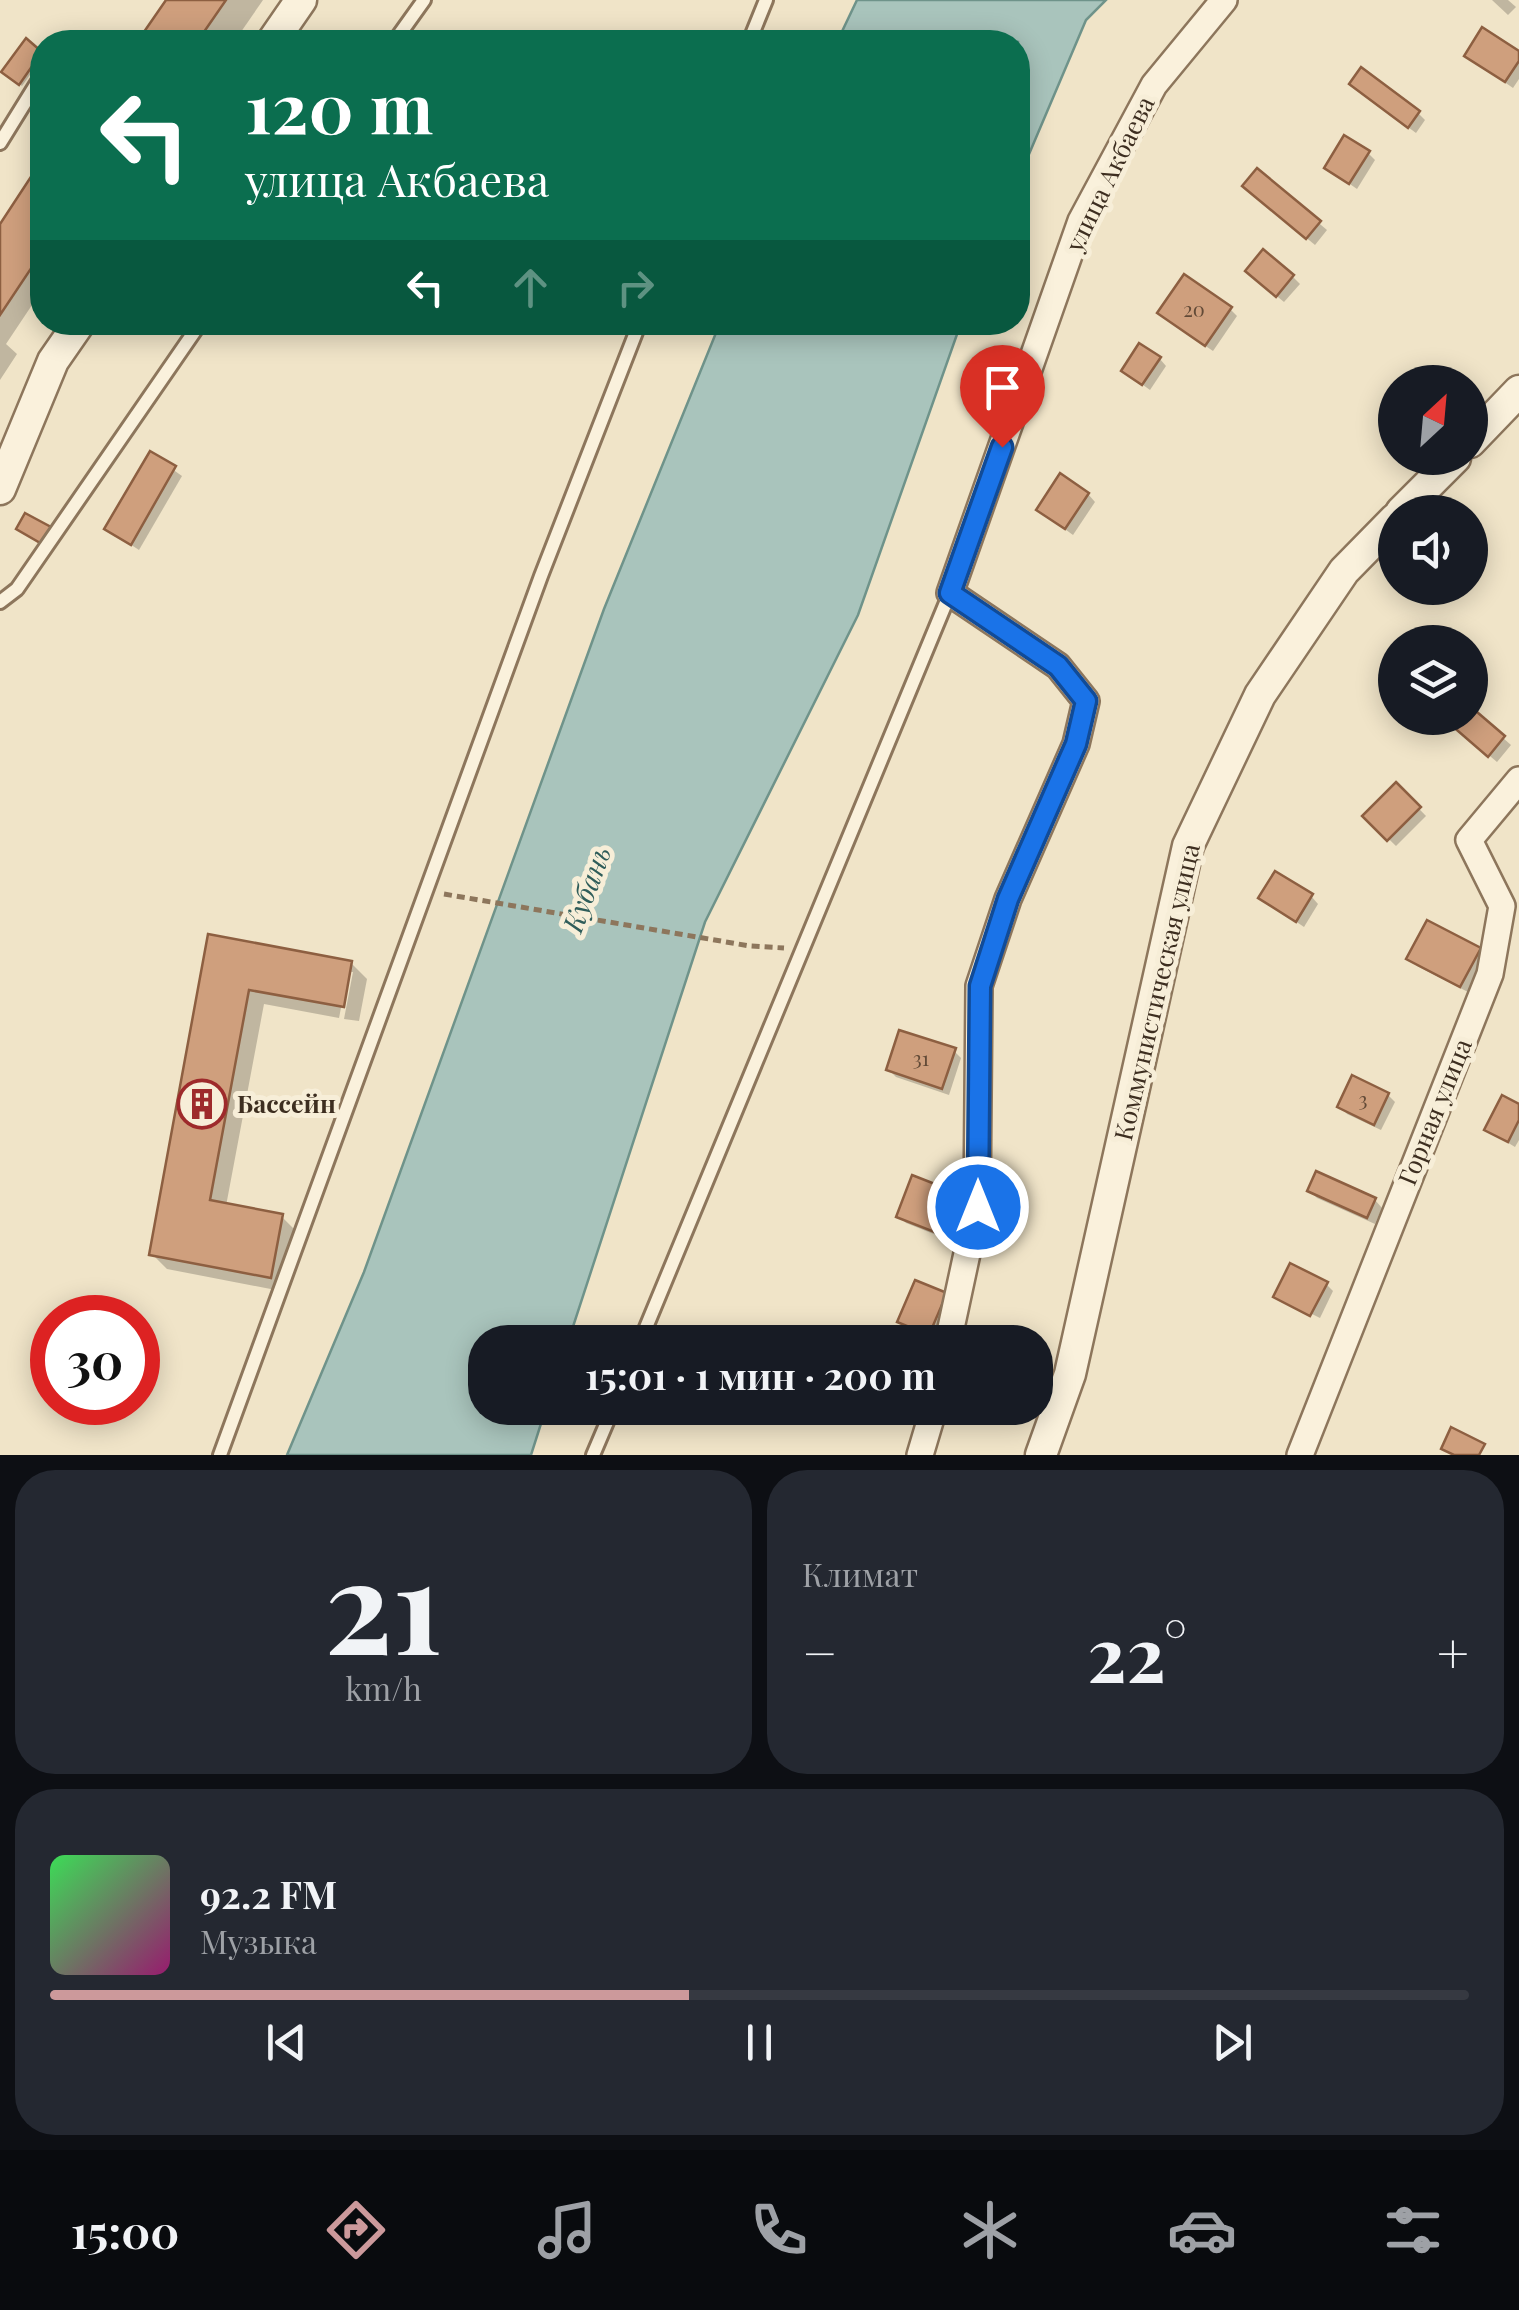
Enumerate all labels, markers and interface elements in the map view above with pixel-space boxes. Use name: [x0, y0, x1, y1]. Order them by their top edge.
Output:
text: 120 m: [245, 58, 433, 152]
icon: left: [80, 70, 210, 200]
street label: улица Акбаева: [1056, 90, 1161, 257]
text: улица Акбаева: [245, 148, 549, 208]
icon: left: [398, 260, 453, 315]
icon: ahead: [503, 260, 558, 315]
icon: right: [608, 260, 663, 315]
house number: 20: [1183, 295, 1205, 322]
pin: [960, 345, 1045, 448]
icon: arrive: [975, 360, 1030, 415]
north arrow: [1378, 365, 1488, 475]
map controls: [1378, 365, 1488, 735]
button: sound: [1378, 495, 1488, 605]
button: layers: [1378, 625, 1488, 735]
street label: Коммунистическая улица: [1105, 839, 1206, 1143]
water label: Кубань: [553, 840, 618, 938]
street label: Горная улица: [1389, 1033, 1478, 1190]
house number: 31: [913, 1044, 929, 1071]
building icon: Бассейн: [176, 1078, 228, 1130]
house number: 3: [1358, 1085, 1368, 1112]
place label: Бассейн: [237, 1086, 336, 1119]
position arrow: [926, 1155, 1030, 1259]
speed limit sign: 30: [30, 1295, 160, 1425]
text: 15:01 · 1 мин · 200 m: [585, 1349, 936, 1400]
text: 21: [325, 1514, 442, 1688]
text: Климат: [802, 1552, 918, 1595]
text: 22°: [1087, 1601, 1187, 1701]
text: −: [802, 1614, 838, 1688]
text: +: [1437, 1614, 1469, 1688]
text: km/h: [345, 1666, 422, 1709]
text: 92.2 FM: [200, 1868, 337, 1919]
text: Музыка: [200, 1919, 317, 1962]
icon: previous: [259, 2015, 314, 2070]
icon: pause: [732, 2015, 787, 2070]
icon: next: [1205, 2015, 1260, 2070]
icon: directions: [321, 2195, 391, 2265]
icon: music: [532, 2195, 602, 2265]
icon: phone: [744, 2195, 814, 2265]
icon: climate: [955, 2195, 1025, 2265]
icon: car: [1167, 2195, 1237, 2265]
icon: filters: [1378, 2195, 1448, 2265]
text: 15:00: [71, 2200, 179, 2260]

